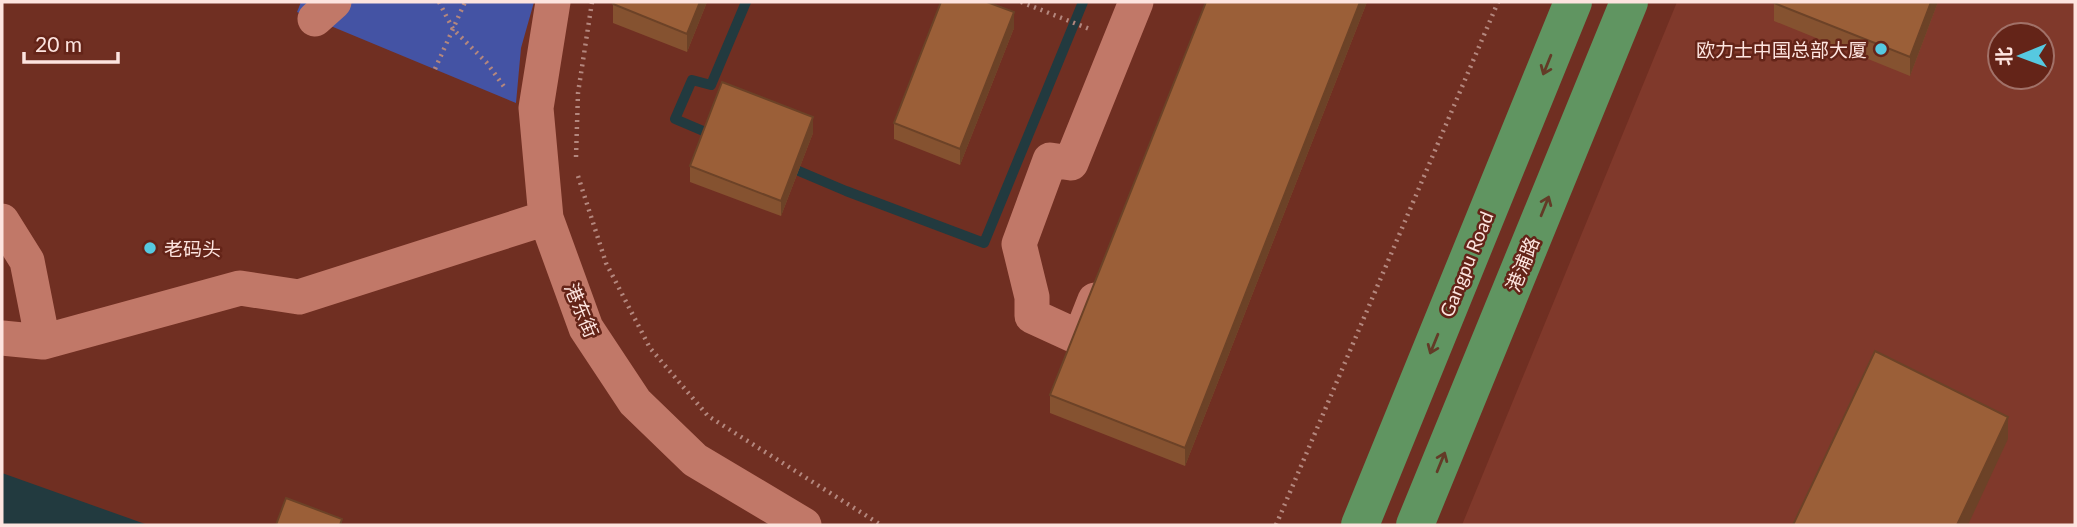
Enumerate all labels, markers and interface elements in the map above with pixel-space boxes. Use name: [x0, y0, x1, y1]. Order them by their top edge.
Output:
scale bar: [24, 21, 119, 65]
north arrow: [1986, 21, 2056, 91]
text: 20 m: [35, 31, 82, 56]
place label: 欧力士中国总部大厦: [1696, 38, 1867, 61]
marker: 欧力士中国总部大厦: [1873, 41, 1889, 57]
text: 北: [1992, 47, 2015, 66]
one-way arrow: [1540, 54, 1553, 75]
one-way arrow: [1540, 196, 1553, 217]
street label: Gangpu Road: [1434, 208, 1498, 320]
street label: 港浦路: [1501, 233, 1543, 295]
place label: 老码头: [164, 237, 221, 260]
marker: 老码头: [142, 240, 158, 256]
street label: 港东街: [560, 279, 604, 341]
one-way arrow: [1426, 333, 1439, 354]
one-way arrow: [1435, 452, 1448, 473]

